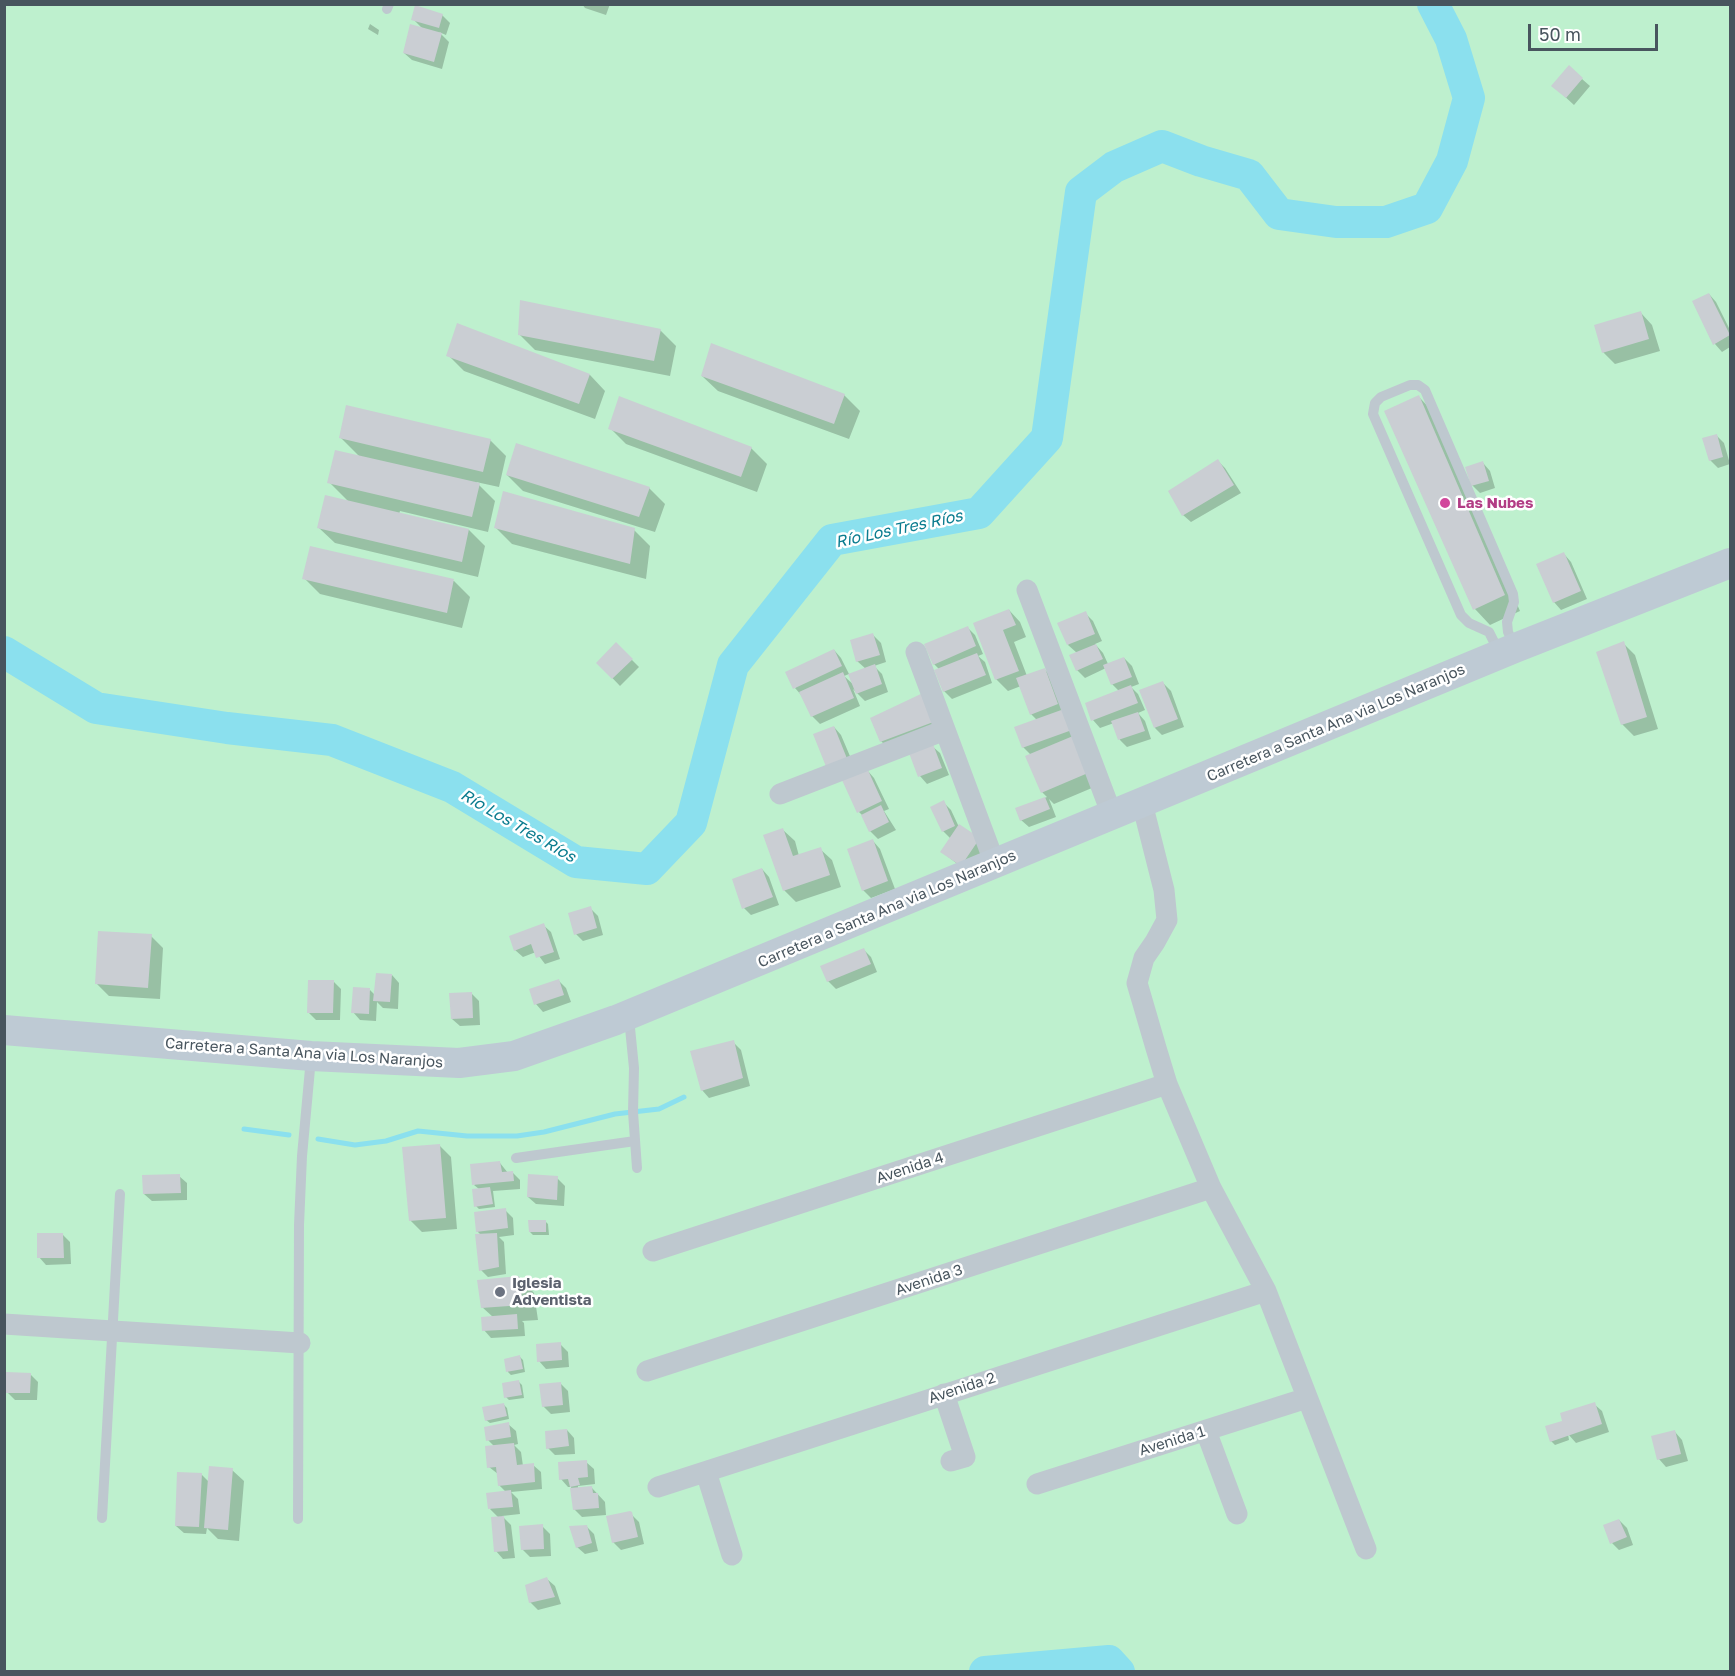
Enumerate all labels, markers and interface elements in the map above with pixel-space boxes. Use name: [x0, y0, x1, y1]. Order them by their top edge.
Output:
scale bar: [1531, 12, 1662, 50]
text: 50 m: [1539, 23, 1581, 45]
place label: Las Nubes: [1457, 494, 1533, 512]
marker: Las Nubes: [1438, 496, 1452, 510]
water label: Río Los Tres Ríos: [834, 506, 964, 552]
street label: Carretera a Santa Ana via Los Naranjos: [1204, 660, 1468, 786]
water label: Río Los Tres Ríos: [457, 785, 579, 867]
street label: Carretera a Santa Ana via Los Naranjos: [755, 846, 1019, 972]
street label: Carretera a Santa Ana via Los Naranjos: [164, 1034, 444, 1072]
street label: Avenida 4: [874, 1149, 946, 1187]
street label: Avenida 3: [893, 1261, 965, 1299]
place label: Iglesia Adventista: [512, 1274, 591, 1309]
marker: Iglesia Adventista: [493, 1285, 507, 1299]
street label: Avenida 2: [926, 1369, 998, 1407]
street label: Avenida 1: [1137, 1422, 1207, 1460]

